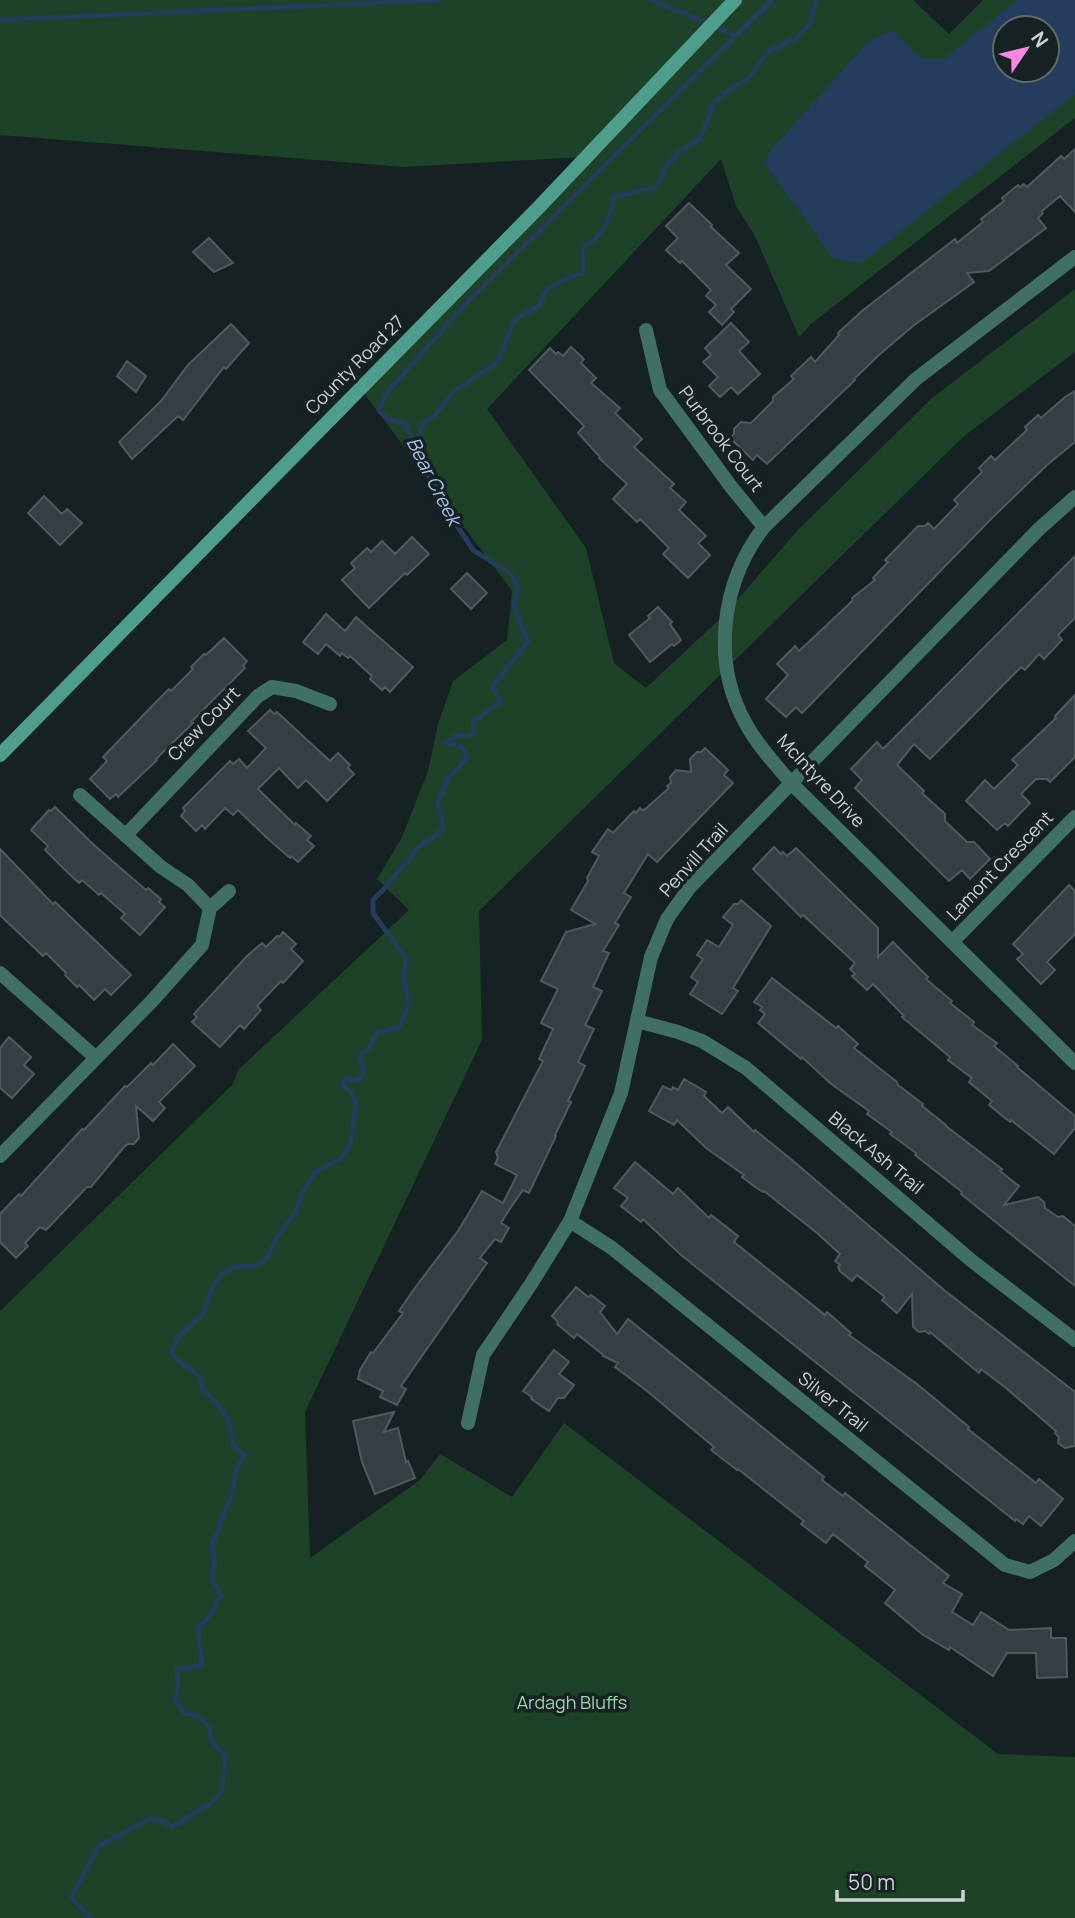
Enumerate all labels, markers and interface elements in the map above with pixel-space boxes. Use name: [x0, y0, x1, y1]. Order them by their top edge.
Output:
north arrow: [991, 14, 1061, 84]
text: N: [1025, 26, 1054, 52]
street label: County Road 27: [300, 310, 409, 419]
street label: Purbrook Court: [674, 381, 770, 496]
water label: Bear Creek: [401, 432, 468, 532]
street label: Crew Court: [162, 681, 245, 766]
street label: McIntyre Drive: [772, 729, 871, 832]
street label: Lamont Crescent: [941, 805, 1058, 925]
street label: Penvill Trail: [654, 817, 733, 901]
street label: Black Ash Trail: [824, 1105, 929, 1199]
street label: Silver Trail: [794, 1366, 874, 1437]
park label: Ardagh Bluffs: [517, 1690, 627, 1714]
scale bar: [837, 1858, 963, 1902]
text: 50 m: [848, 1868, 895, 1896]

